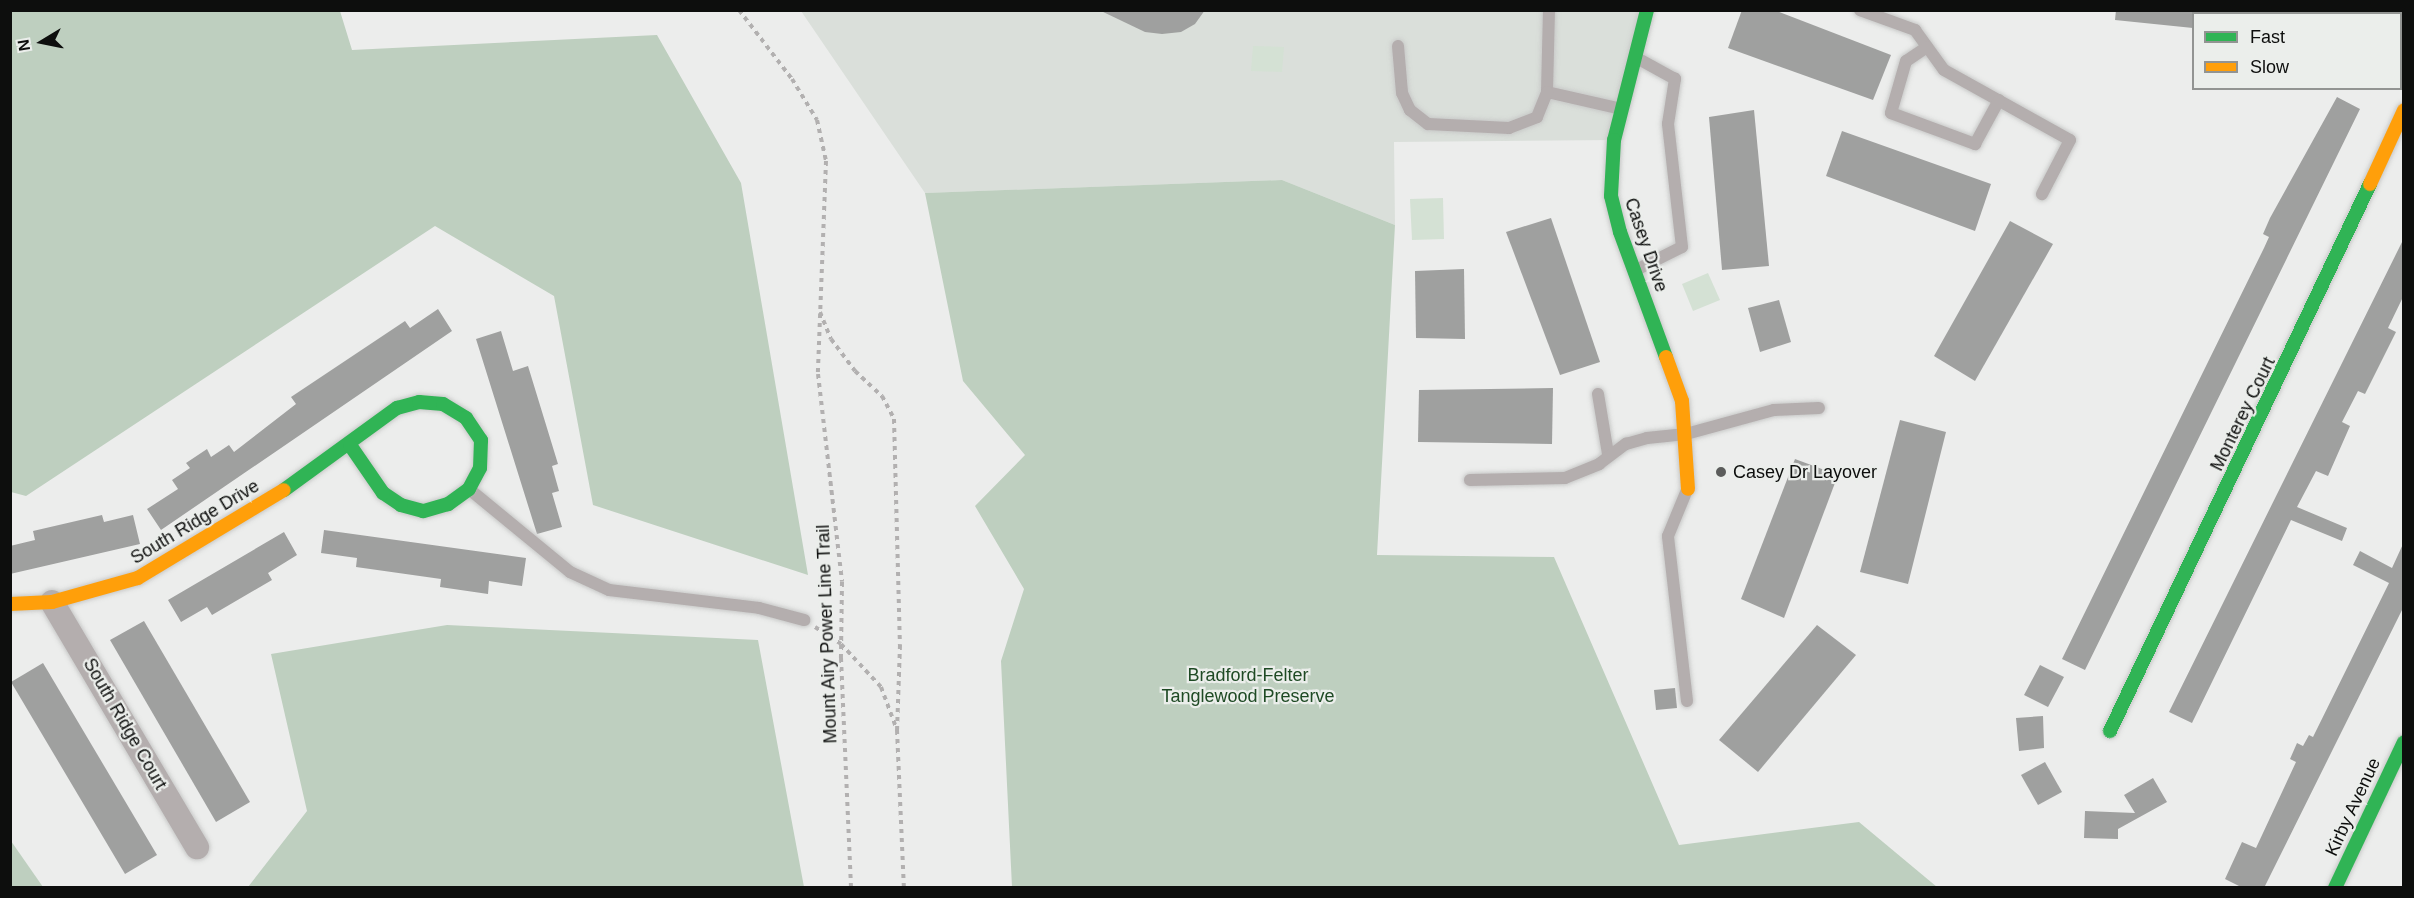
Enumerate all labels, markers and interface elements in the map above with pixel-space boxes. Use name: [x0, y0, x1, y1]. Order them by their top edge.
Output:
north arrow: [12, 12, 72, 72]
legend: [2192, 12, 2402, 90]
text: Fast: [2250, 27, 2285, 47]
text: N: [14, 38, 33, 52]
text: Slow: [2250, 57, 2289, 77]
street label: Casey Drive: [1620, 195, 1672, 295]
street label: Monterey Court: [2206, 354, 2280, 474]
place label: Casey Dr Layover: [1733, 461, 1877, 483]
marker: Casey Dr Layover: [1714, 465, 1728, 479]
street label: South Ridge Drive: [127, 475, 263, 569]
street label: Mount Airy Power Line Trail: [812, 523, 842, 745]
street label: South Ridge Court: [79, 654, 171, 794]
park label: Bradford-Felter Tanglewood Preserve: [1161, 665, 1335, 708]
street label: Kirby Avenue: [2321, 754, 2385, 860]

